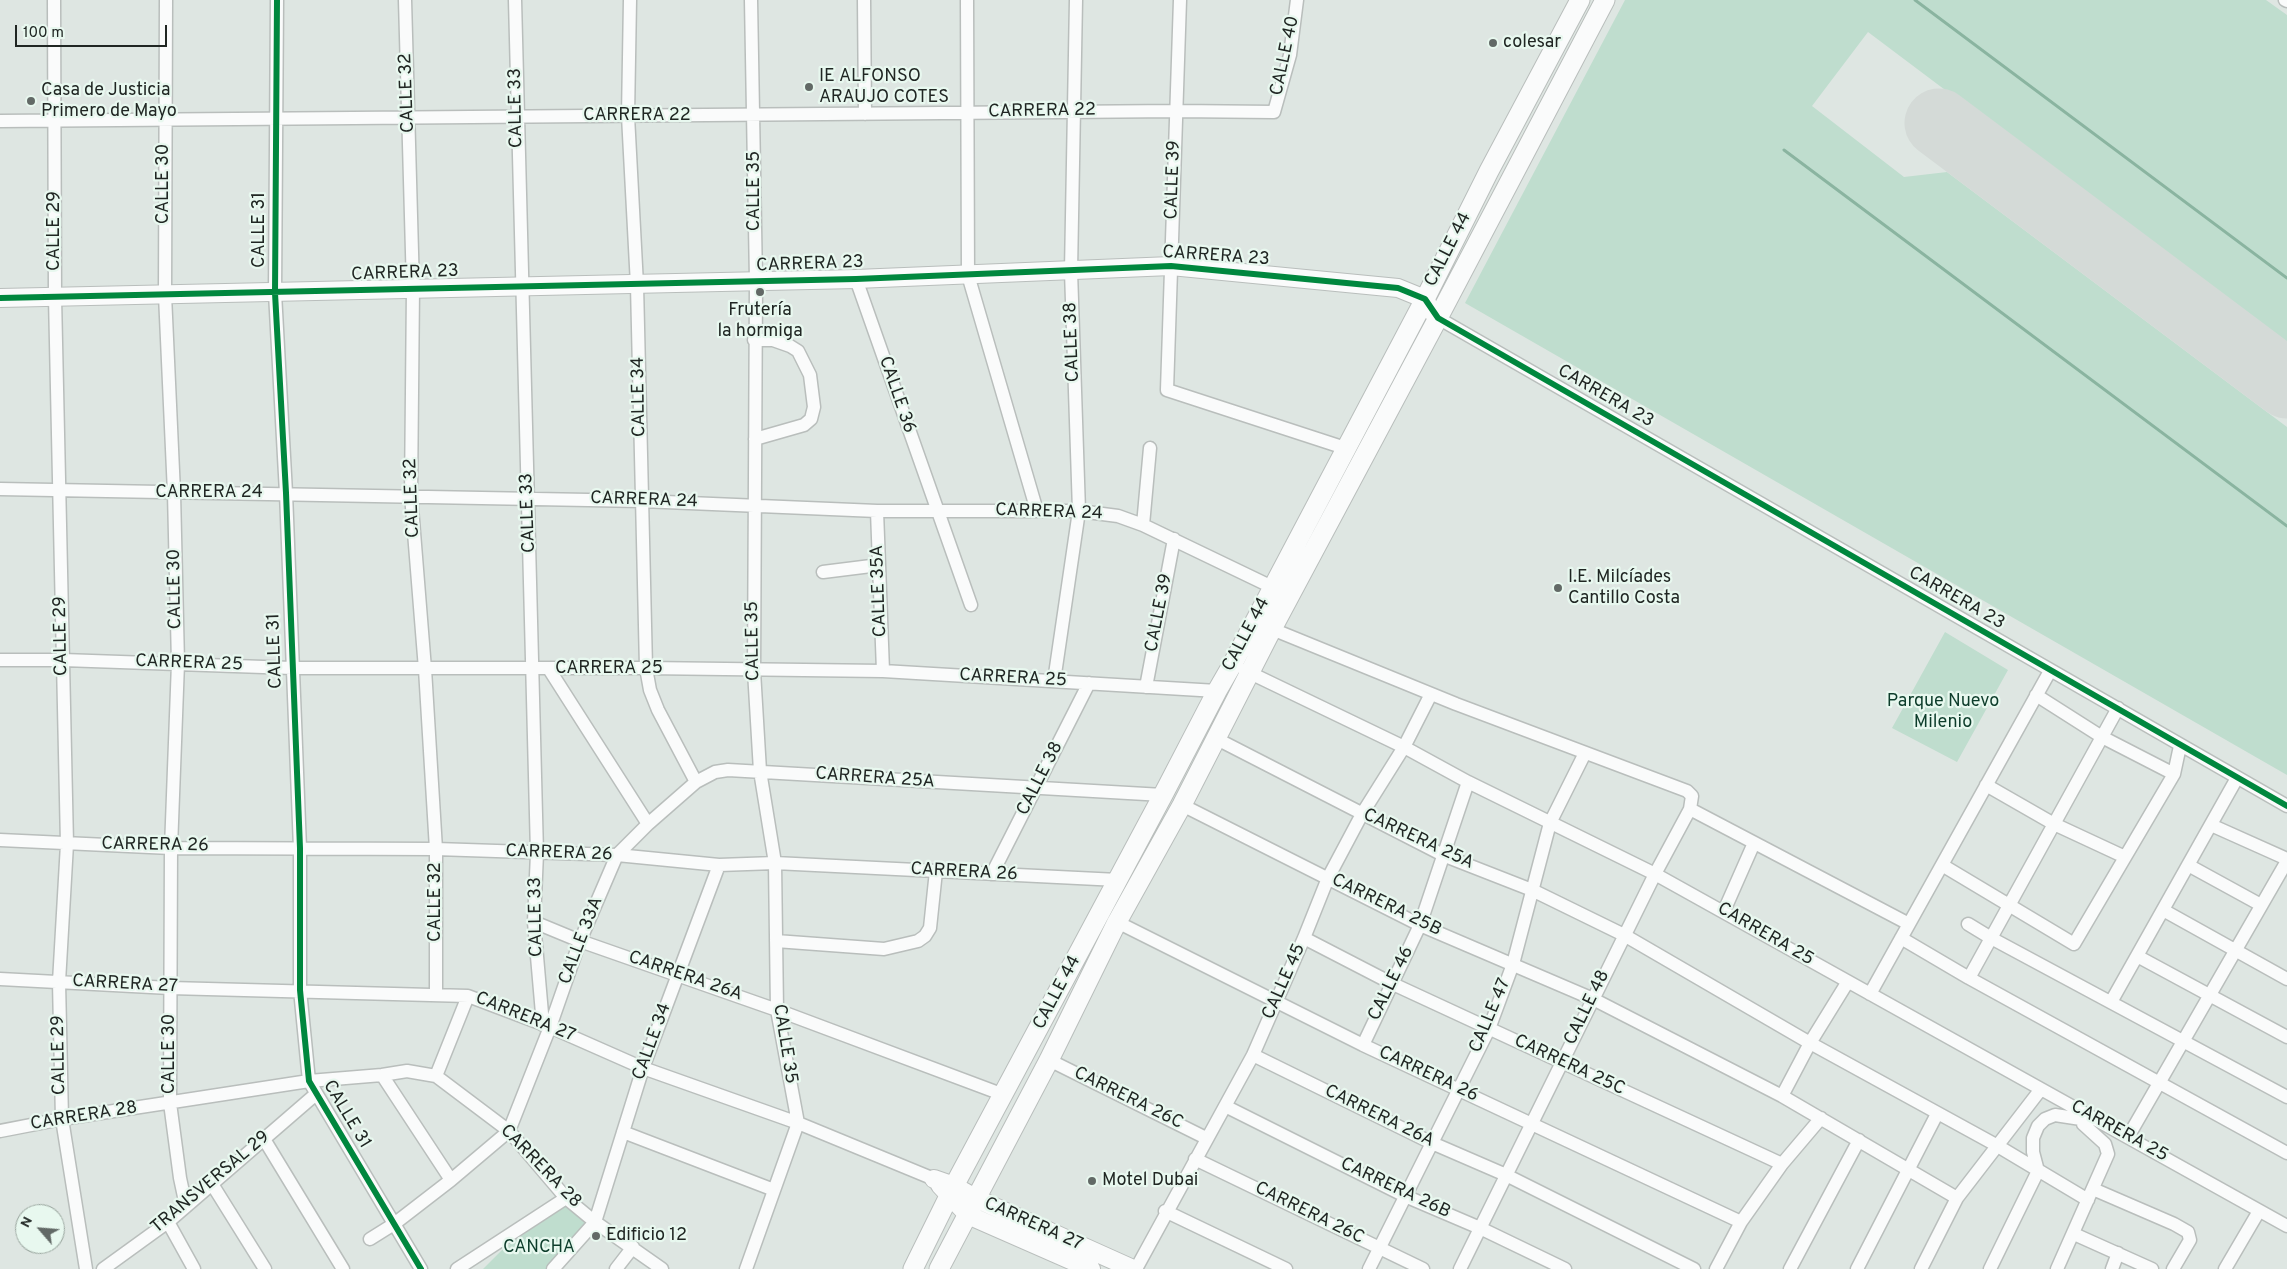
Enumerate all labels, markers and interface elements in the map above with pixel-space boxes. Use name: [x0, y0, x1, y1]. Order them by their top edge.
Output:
street label: CALLE 40: [1267, 14, 1305, 98]
scale bar: [18, 15, 170, 47]
text: 100 m: [23, 24, 64, 43]
place label: colesar: [1503, 32, 1561, 54]
marker: colesar: [1487, 37, 1499, 49]
street label: CALLE 32: [396, 53, 420, 133]
place label: IE ALFONSO ARAUJO COTES: [819, 66, 949, 108]
street label: CALLE 33: [506, 68, 528, 148]
place label: Casa de Justicia Primero de Mayo: [41, 80, 177, 122]
marker: IE ALFONSO ARAUJO COTES: [803, 81, 815, 93]
marker: Casa de Justicia Primero de Mayo: [25, 95, 37, 107]
street label: CARRERA 22: [988, 100, 1096, 124]
street label: CARRERA 22: [583, 105, 691, 127]
street label: CALLE 39: [1162, 140, 1186, 220]
street label: CALLE 30: [153, 144, 175, 224]
street label: CALLE 35: [744, 151, 766, 231]
street label: CALLE 29: [44, 191, 66, 271]
street label: CALLE 31: [249, 192, 271, 268]
street label: CALLE 44: [1421, 209, 1477, 291]
street label: CARRERA 23: [1162, 242, 1270, 272]
street label: CARRERA 23: [756, 252, 864, 278]
street label: CARRERA 23: [351, 261, 459, 287]
marker: Frutería la hormiga: [754, 286, 766, 298]
place label: Frutería la hormiga: [717, 300, 803, 342]
street label: CALLE 38: [1061, 302, 1085, 382]
street label: CALLE 36: [873, 354, 919, 436]
street label: CALLE 34: [629, 357, 651, 437]
street label: CARRERA 23: [1553, 361, 1657, 433]
street label: CALLE 32: [401, 458, 425, 538]
street label: CALLE 33: [517, 473, 541, 553]
street label: CARRERA 24: [155, 482, 263, 504]
street label: CARRERA 24: [590, 488, 698, 514]
street label: CARRERA 24: [995, 500, 1103, 526]
street label: CALLE 35A: [868, 545, 892, 637]
street label: CALLE 30: [164, 549, 188, 629]
street label: CARRERA 23: [1904, 563, 2008, 635]
place label: I.E. Milcíades Cantillo Costa: [1568, 567, 1680, 610]
street label: CALLE 39: [1142, 572, 1178, 654]
marker: I.E. Milcíades Cantillo Costa: [1552, 582, 1564, 594]
street label: CALLE 44: [1219, 594, 1275, 676]
street label: CALLE 29: [51, 596, 73, 676]
street label: CALLE 35: [743, 601, 765, 681]
street label: CALLE 31: [264, 613, 288, 689]
street label: CARRERA 25: [135, 651, 243, 677]
street label: CARRERA 25: [555, 658, 663, 680]
street label: CARRERA 25: [959, 665, 1067, 693]
park label: Parque Nuevo Milenio: [1887, 691, 1999, 734]
street label: CALLE 38: [1013, 738, 1069, 820]
street label: CARRERA 25A: [815, 764, 935, 794]
street label: CARRERA 25A: [1359, 805, 1477, 875]
street label: CARRERA 26: [101, 834, 209, 858]
street label: CARRERA 26: [505, 841, 613, 867]
street label: CARRERA 26: [910, 859, 1018, 887]
street label: CALLE 32: [425, 862, 447, 942]
street label: CARRERA 25B: [1327, 870, 1445, 942]
street label: CALLE 33: [526, 877, 548, 957]
street label: CALLE 33A: [555, 894, 609, 988]
street label: CARRERA 25: [1713, 899, 1817, 971]
street label: CALLE 45: [1259, 941, 1311, 1023]
street label: CALLE 46: [1365, 943, 1419, 1025]
street label: CARRERA 26A: [625, 947, 745, 1007]
street label: CALLE 44: [1030, 952, 1086, 1034]
street label: CALLE 48: [1561, 967, 1615, 1049]
street label: CARRERA 27: [72, 971, 178, 999]
street label: CALLE 47: [1466, 976, 1516, 1056]
street label: CARRERA 27: [472, 988, 578, 1048]
street label: CALLE 34: [629, 1001, 677, 1083]
street label: CALLE 35: [767, 1003, 801, 1085]
street label: CALLE 30: [159, 1014, 181, 1094]
street label: CALLE 29: [49, 1015, 71, 1095]
street label: CARRERA 25C: [1510, 1031, 1628, 1101]
street label: CARRERA 26: [1375, 1042, 1481, 1108]
street label: CARRERA 26C: [1070, 1063, 1186, 1135]
street label: CALLE 31: [317, 1077, 375, 1153]
street label: CARRERA 26A: [1321, 1081, 1437, 1153]
street label: CARRERA 25: [2067, 1096, 2171, 1168]
street label: CARRERA 28: [29, 1098, 139, 1136]
street label: CARRERA 28: [495, 1121, 585, 1213]
street label: TRANSVERSAL 29: [147, 1127, 275, 1239]
street label: CARRERA 26B: [1336, 1154, 1454, 1224]
place label: Motel Dubai: [1102, 1170, 1198, 1192]
marker: Motel Dubai: [1086, 1175, 1098, 1187]
street label: CARRERA 26C: [1251, 1178, 1367, 1250]
street label: CARRERA 27: [980, 1194, 1086, 1256]
north arrow: [15, 1204, 65, 1254]
text: N: [17, 1214, 37, 1231]
place label: Edificio 12: [606, 1225, 687, 1247]
marker: Edificio 12: [590, 1230, 602, 1242]
park label: CANCHA: [503, 1237, 575, 1259]

